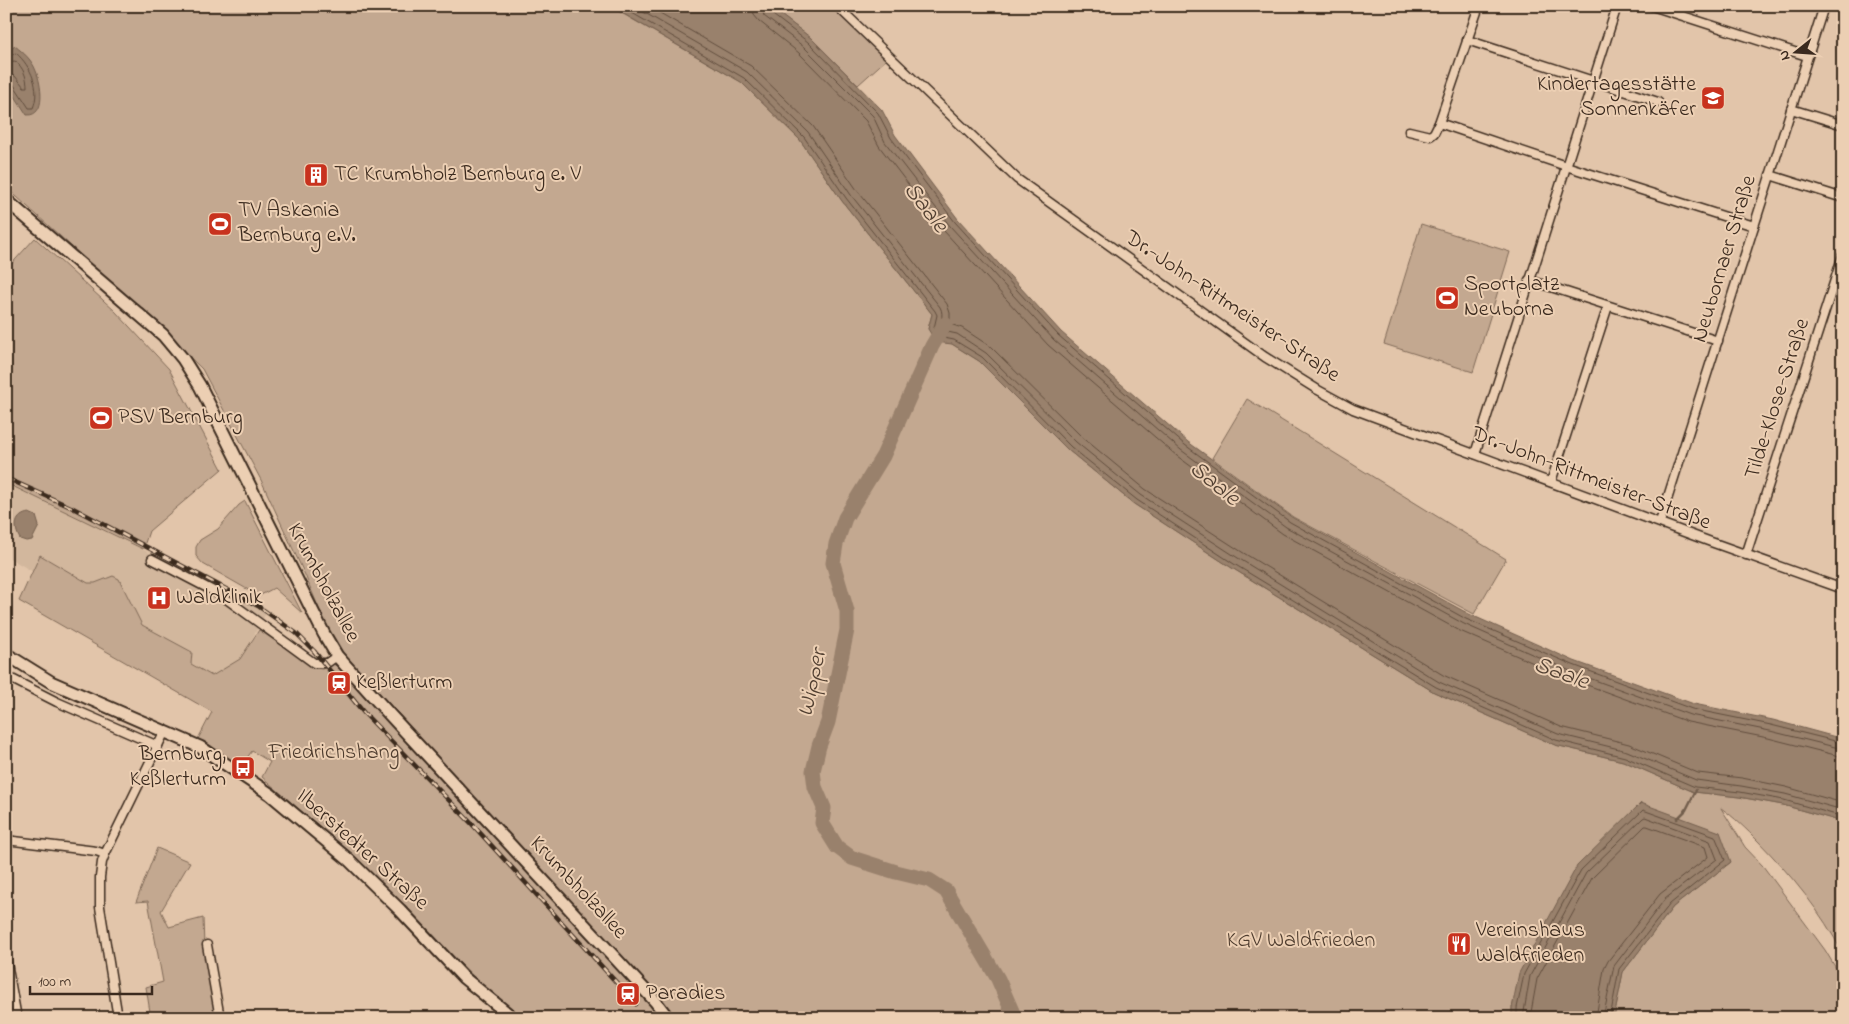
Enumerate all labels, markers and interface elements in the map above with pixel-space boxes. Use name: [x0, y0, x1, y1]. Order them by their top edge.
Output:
north arrow: [1772, 28, 1822, 78]
text: N: [1774, 48, 1796, 63]
place label: Kindertagesstätte Sonnenkäfer: [1537, 69, 1696, 126]
school or university icon: Kindertagesstätte Sonnenkäfer: [1700, 85, 1726, 111]
place label: TC Krumbholz Bernburg e. V: [334, 159, 581, 192]
building icon: TC Krumbholz Bernburg e. V: [303, 162, 329, 188]
street label: Neubornaer Straße: [1684, 171, 1766, 347]
water label: Saale: [894, 175, 957, 242]
place label: TV Askania Bernburg e.V.: [237, 195, 356, 253]
sports icon: TV Askania Bernburg e.V.: [207, 211, 233, 237]
street label: Dr.-John-Rittmeister-Straße: [1117, 222, 1346, 391]
place label: Sportplatz Neuborna: [1464, 269, 1560, 326]
sports icon: Sportplatz Neuborna: [1434, 285, 1460, 311]
street label: Tilde-Klose-Straße: [1737, 314, 1819, 484]
place label: PSV Bernburg: [118, 402, 243, 435]
sports icon: PSV Bernburg: [88, 405, 114, 431]
street label: Dr.-John-Rittmeister-Straße: [1466, 418, 1715, 539]
water label: Saale: [1181, 453, 1248, 516]
street label: Krumbholzallee: [278, 518, 368, 649]
place label: Waldklinik: [176, 582, 263, 614]
hospital icon: Waldklinik: [146, 585, 172, 611]
water label: Wipper: [789, 643, 838, 720]
water label: Saale: [1529, 648, 1595, 700]
place label: Keßlerturm: [356, 667, 452, 699]
station icon: Keßlerturm: [326, 670, 352, 696]
park label: Friedrichshang: [268, 737, 399, 770]
place label: Bernburg, Keßlerturm: [130, 739, 226, 796]
bus stop icon: Bernburg, Keßlerturm: [230, 755, 256, 781]
street label: Ilberstedter Straße: [288, 782, 436, 919]
street label: Krumbholzallee: [522, 829, 635, 947]
place label: Vereinshaus Waldfrieden: [1475, 915, 1585, 972]
park label: KGV Waldfrieden: [1227, 925, 1375, 957]
restaurant icon: Vereinshaus Waldfrieden: [1446, 931, 1472, 957]
scale bar: [30, 964, 152, 996]
text: 100 m: [38, 971, 71, 993]
place label: Paradies: [646, 978, 725, 1010]
station icon: Paradies: [615, 981, 641, 1007]

